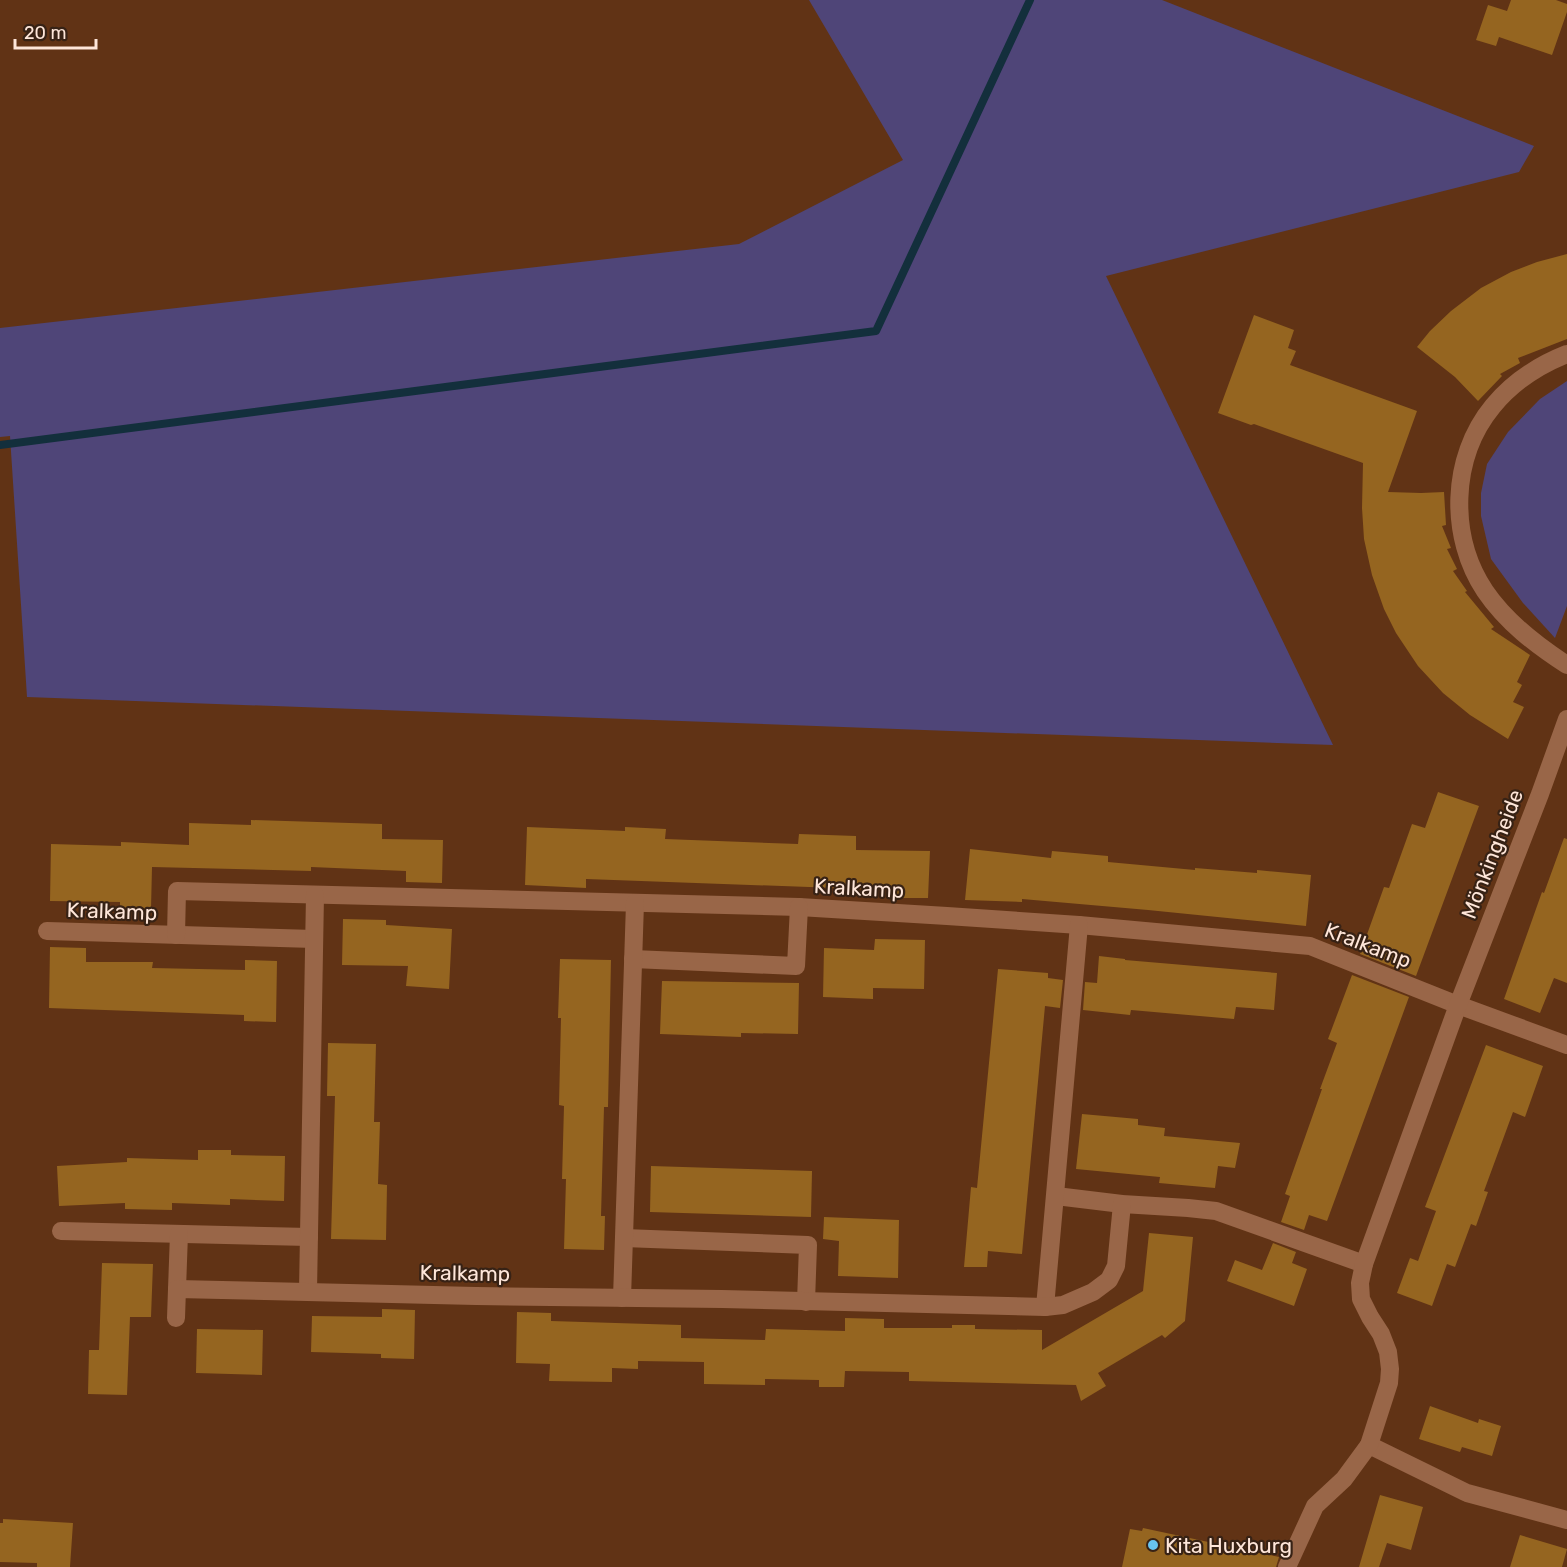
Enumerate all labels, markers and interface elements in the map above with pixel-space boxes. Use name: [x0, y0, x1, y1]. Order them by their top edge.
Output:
scale bar: [15, 12, 96, 50]
text: 20 m: [24, 22, 66, 44]
street label: Mönkingheide: [1456, 786, 1528, 922]
street label: Kralkamp: [813, 873, 905, 903]
street label: Kralkamp: [66, 897, 158, 925]
street label: Kralkamp: [1321, 917, 1415, 973]
street label: Kralkamp: [420, 1260, 510, 1286]
place label: Kita Huxburg: [1165, 1533, 1292, 1558]
marker: Kita Huxburg: [1146, 1538, 1160, 1552]

